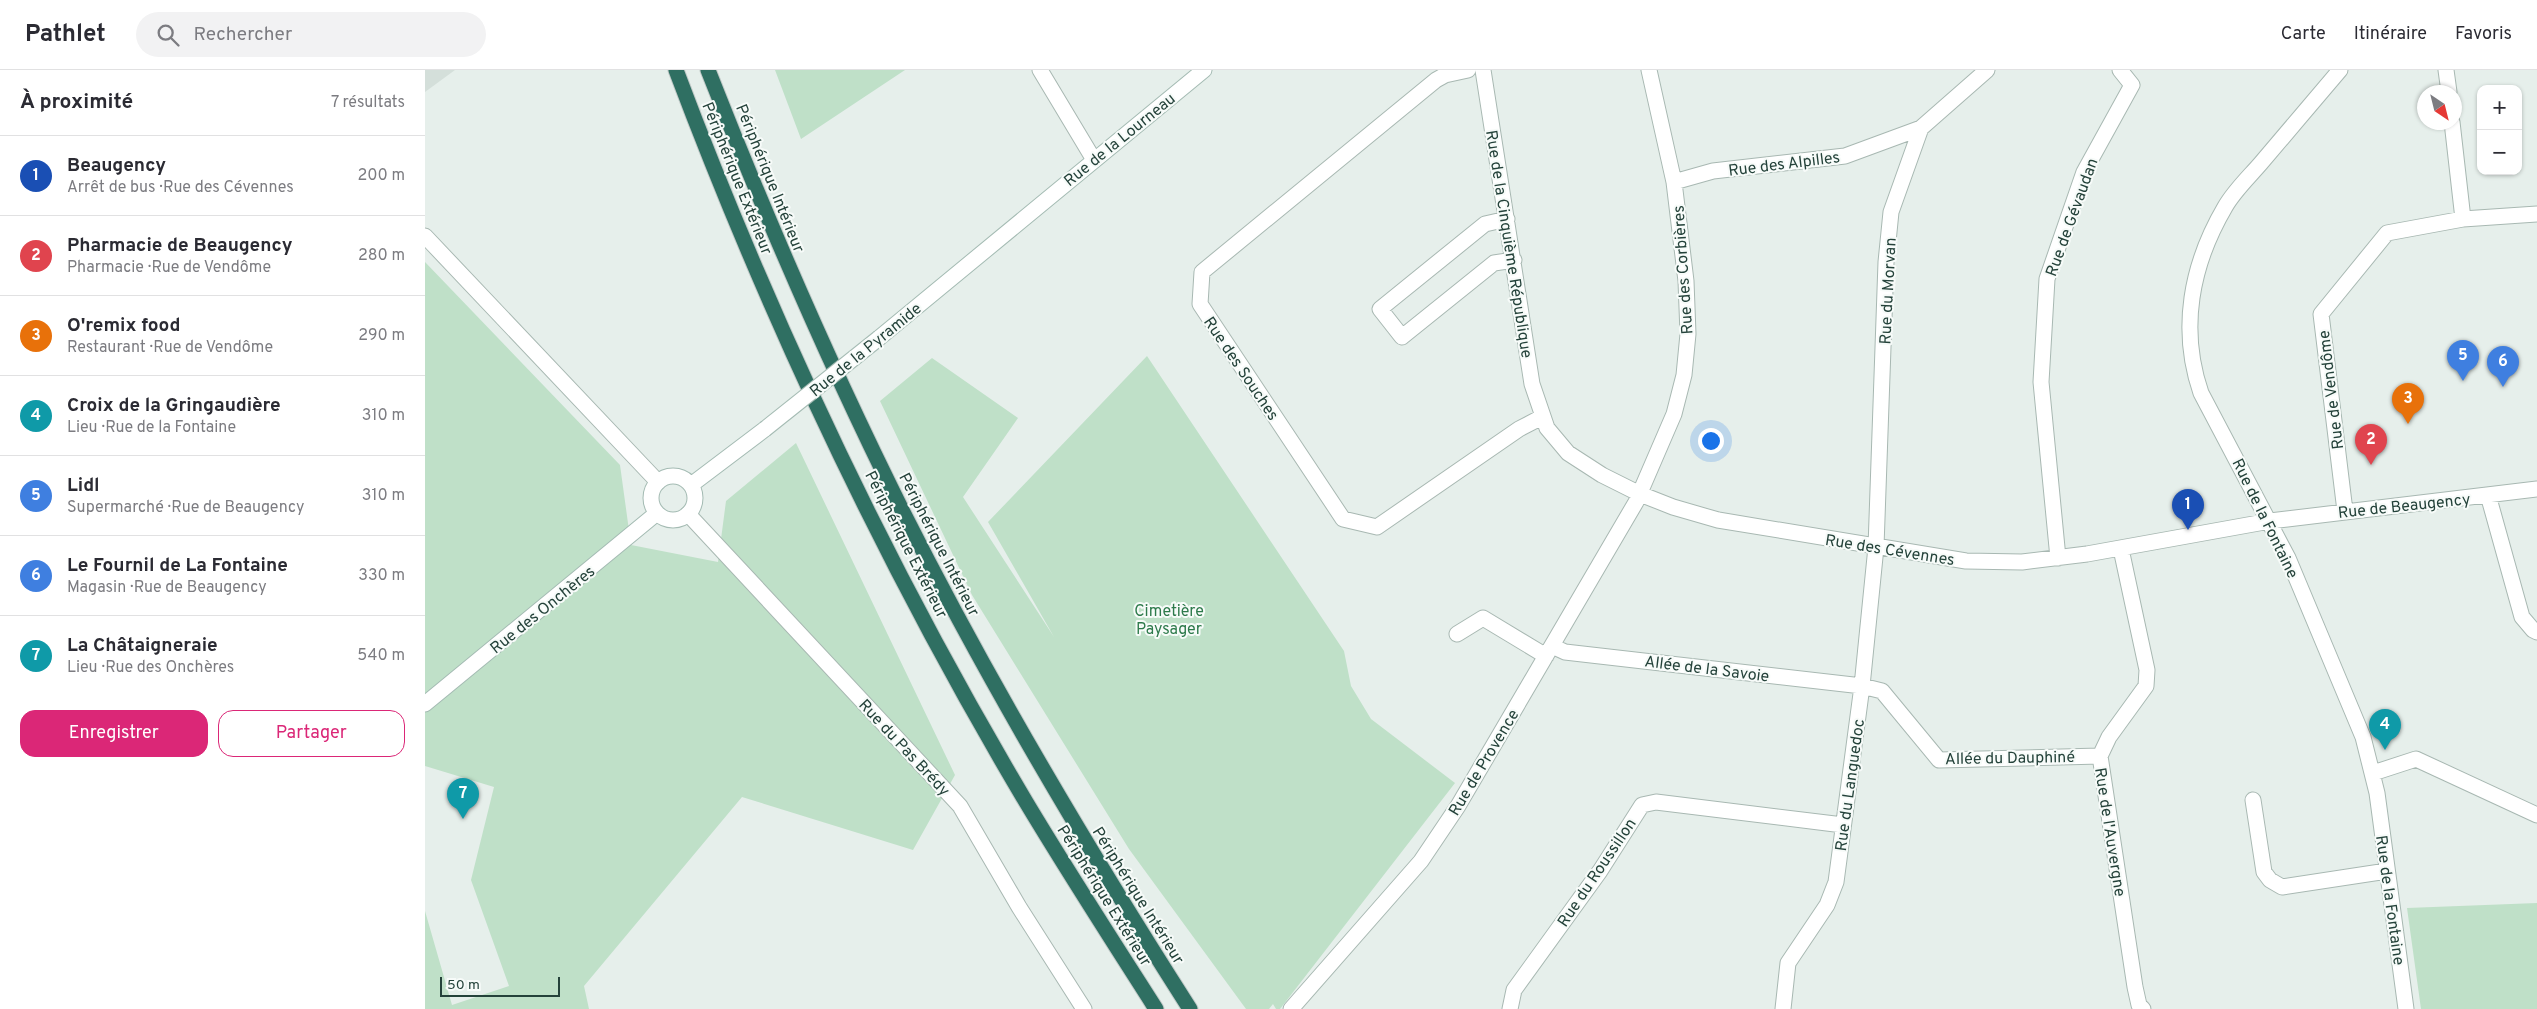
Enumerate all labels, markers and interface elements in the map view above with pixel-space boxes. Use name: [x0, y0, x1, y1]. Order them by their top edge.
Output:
search box: [136, 12, 486, 57]
text: Pathlet: [25, 20, 106, 50]
icon: search: [154, 21, 182, 49]
text: Rechercher: [194, 23, 292, 47]
text: Carte: [2281, 23, 2326, 46]
text: Itinéraire: [2354, 23, 2427, 46]
text: Favoris: [2455, 23, 2512, 46]
north arrow: [2417, 85, 2462, 130]
map controls: [2477, 85, 2522, 175]
button: +: [2477, 85, 2522, 130]
text: À proximité: [20, 89, 133, 116]
street label: Rue de la Lourneau: [1060, 89, 1180, 192]
text: 7 résultats: [331, 93, 405, 113]
street label: Périphérique Extérieur: [696, 100, 776, 258]
street label: Périphérique Intérieur: [730, 102, 808, 256]
street label: Rue de la Cinquième République: [1480, 129, 1536, 360]
button: −: [2477, 130, 2522, 175]
street label: Rue des Alpilles: [1727, 148, 1841, 182]
text: Beaugency: [67, 154, 166, 178]
street label: Rue de Gévaudan: [2042, 156, 2104, 280]
text: 1: [33, 166, 39, 186]
text: 200 m: [357, 166, 405, 186]
text: Arrêt de bus · Rue des Cévennes: [67, 178, 294, 198]
street label: Rue des Corbières: [1670, 205, 1698, 335]
text: Pharmacie de Beaugency: [67, 234, 293, 258]
street label: Rue du Morvan: [1876, 237, 1902, 345]
text: 2: [31, 246, 41, 266]
text: 280 m: [358, 246, 405, 266]
text: Pharmacie · Rue de Vendôme: [67, 258, 271, 278]
street label: Rue de la Pyramide: [806, 299, 926, 402]
street label: Rue des Souches: [1198, 313, 1282, 425]
text: O'remix food: [67, 314, 180, 338]
text: 3: [31, 326, 41, 346]
text: 290 m: [358, 326, 405, 346]
street label: Rue de Vendôme: [2315, 329, 2349, 450]
text: Restaurant · Rue de Vendôme: [67, 338, 273, 358]
pin: 5: [2447, 340, 2479, 381]
pin: 6: [2487, 346, 2519, 387]
pin: 3: [2392, 383, 2424, 424]
text: Croix de la Gringaudière: [67, 394, 281, 418]
text: 4: [31, 406, 41, 426]
text: 310 m: [362, 406, 405, 426]
text: Lieu · Rue de la Fontaine: [67, 418, 236, 438]
pin: 2: [2355, 424, 2387, 465]
your location: [1698, 428, 1724, 454]
street label: Rue de la Fontaine: [2227, 456, 2302, 582]
street label: Périphérique Extérieur: [859, 468, 951, 622]
street label: Périphérique Intérieur: [893, 470, 983, 620]
text: Lidl: [67, 474, 100, 498]
text: 5: [31, 486, 41, 506]
text: 310 m: [362, 486, 405, 506]
pin: 1: [2172, 489, 2204, 530]
street label: Rue de Beaugency: [2337, 490, 2471, 524]
text: Supermarché · Rue de Beaugency: [67, 498, 304, 518]
street label: Rue des Cévennes: [1824, 531, 1956, 571]
text: Le Fournil de La Fontaine: [67, 554, 288, 578]
street label: Rue des Onchères: [487, 562, 600, 659]
text: 6: [31, 566, 41, 586]
text: 330 m: [358, 566, 405, 586]
text: Magasin · Rue de Beaugency: [67, 578, 267, 598]
park label: Cimetière Paysager: [1134, 602, 1204, 640]
text: La Châtaigneraie: [67, 634, 218, 658]
text: 7: [32, 646, 40, 666]
text: 540 m: [357, 646, 405, 666]
street label: Allée de la Savoie: [1643, 652, 1770, 688]
text: Lieu · Rue des Onchères: [67, 658, 234, 678]
street label: Rue du Pas Brédy: [853, 696, 954, 801]
street label: Rue de Provence: [1445, 706, 1524, 820]
pin: 4: [2369, 709, 2401, 750]
button: Enregistrer: [20, 710, 208, 757]
button: Partager: [218, 710, 405, 757]
street label: Rue du Languedoc: [1832, 718, 1870, 853]
street label: Allée du Dauphiné: [1945, 748, 2075, 770]
street label: Rue de l'Auvergne: [2089, 766, 2129, 898]
pin: 7: [447, 778, 479, 819]
street label: Rue du Roussillon: [1554, 815, 1641, 931]
street label: Périphérique Extérieur: [1052, 822, 1155, 970]
street label: Périphérique Intérieur: [1087, 824, 1188, 968]
street label: Rue de la Fontaine: [2370, 834, 2408, 967]
scale bar: [440, 974, 560, 997]
text: 50 m: [447, 977, 480, 994]

